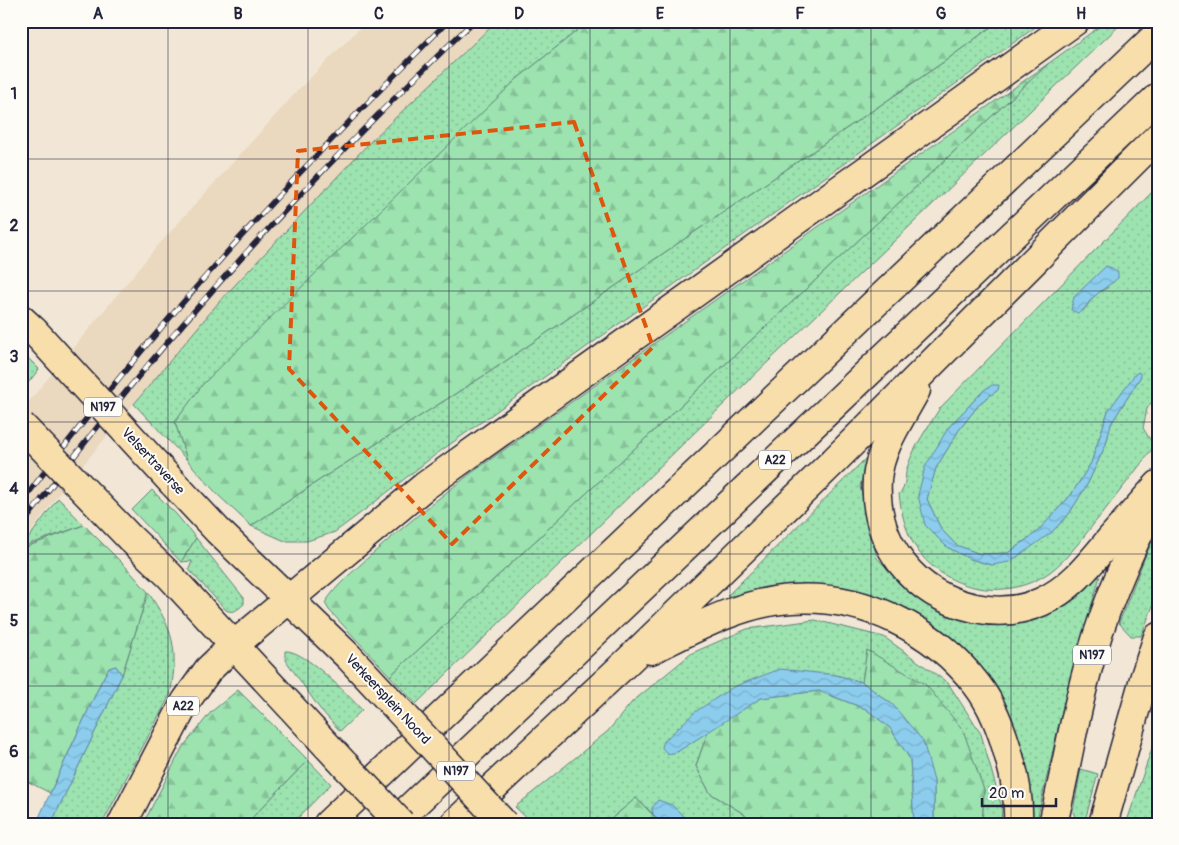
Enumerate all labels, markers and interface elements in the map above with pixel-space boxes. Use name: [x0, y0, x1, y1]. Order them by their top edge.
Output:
text: A: [93, 4, 104, 24]
text: B: [233, 4, 243, 24]
text: C: [374, 4, 384, 24]
text: D: [514, 4, 524, 24]
text: E: [656, 4, 665, 24]
text: F: [795, 4, 805, 24]
text: G: [936, 4, 947, 24]
text: H: [1076, 4, 1086, 24]
text: 1: [11, 84, 17, 104]
text: 2: [10, 216, 19, 236]
text: 3: [10, 347, 19, 367]
road number: N197: [84, 398, 122, 417]
street label: Velsertraverse: [118, 424, 188, 498]
road number: A22: [759, 450, 791, 470]
text: 4: [9, 479, 19, 499]
text: 5: [10, 611, 19, 631]
road number: N197: [1073, 646, 1111, 664]
street label: Verkeersplein Noord: [342, 650, 434, 748]
road number: A22: [167, 696, 199, 716]
text: 6: [9, 742, 19, 762]
road number: N197: [437, 761, 475, 780]
scale bar: [982, 775, 1055, 807]
text: 20 m: [989, 784, 1024, 803]

